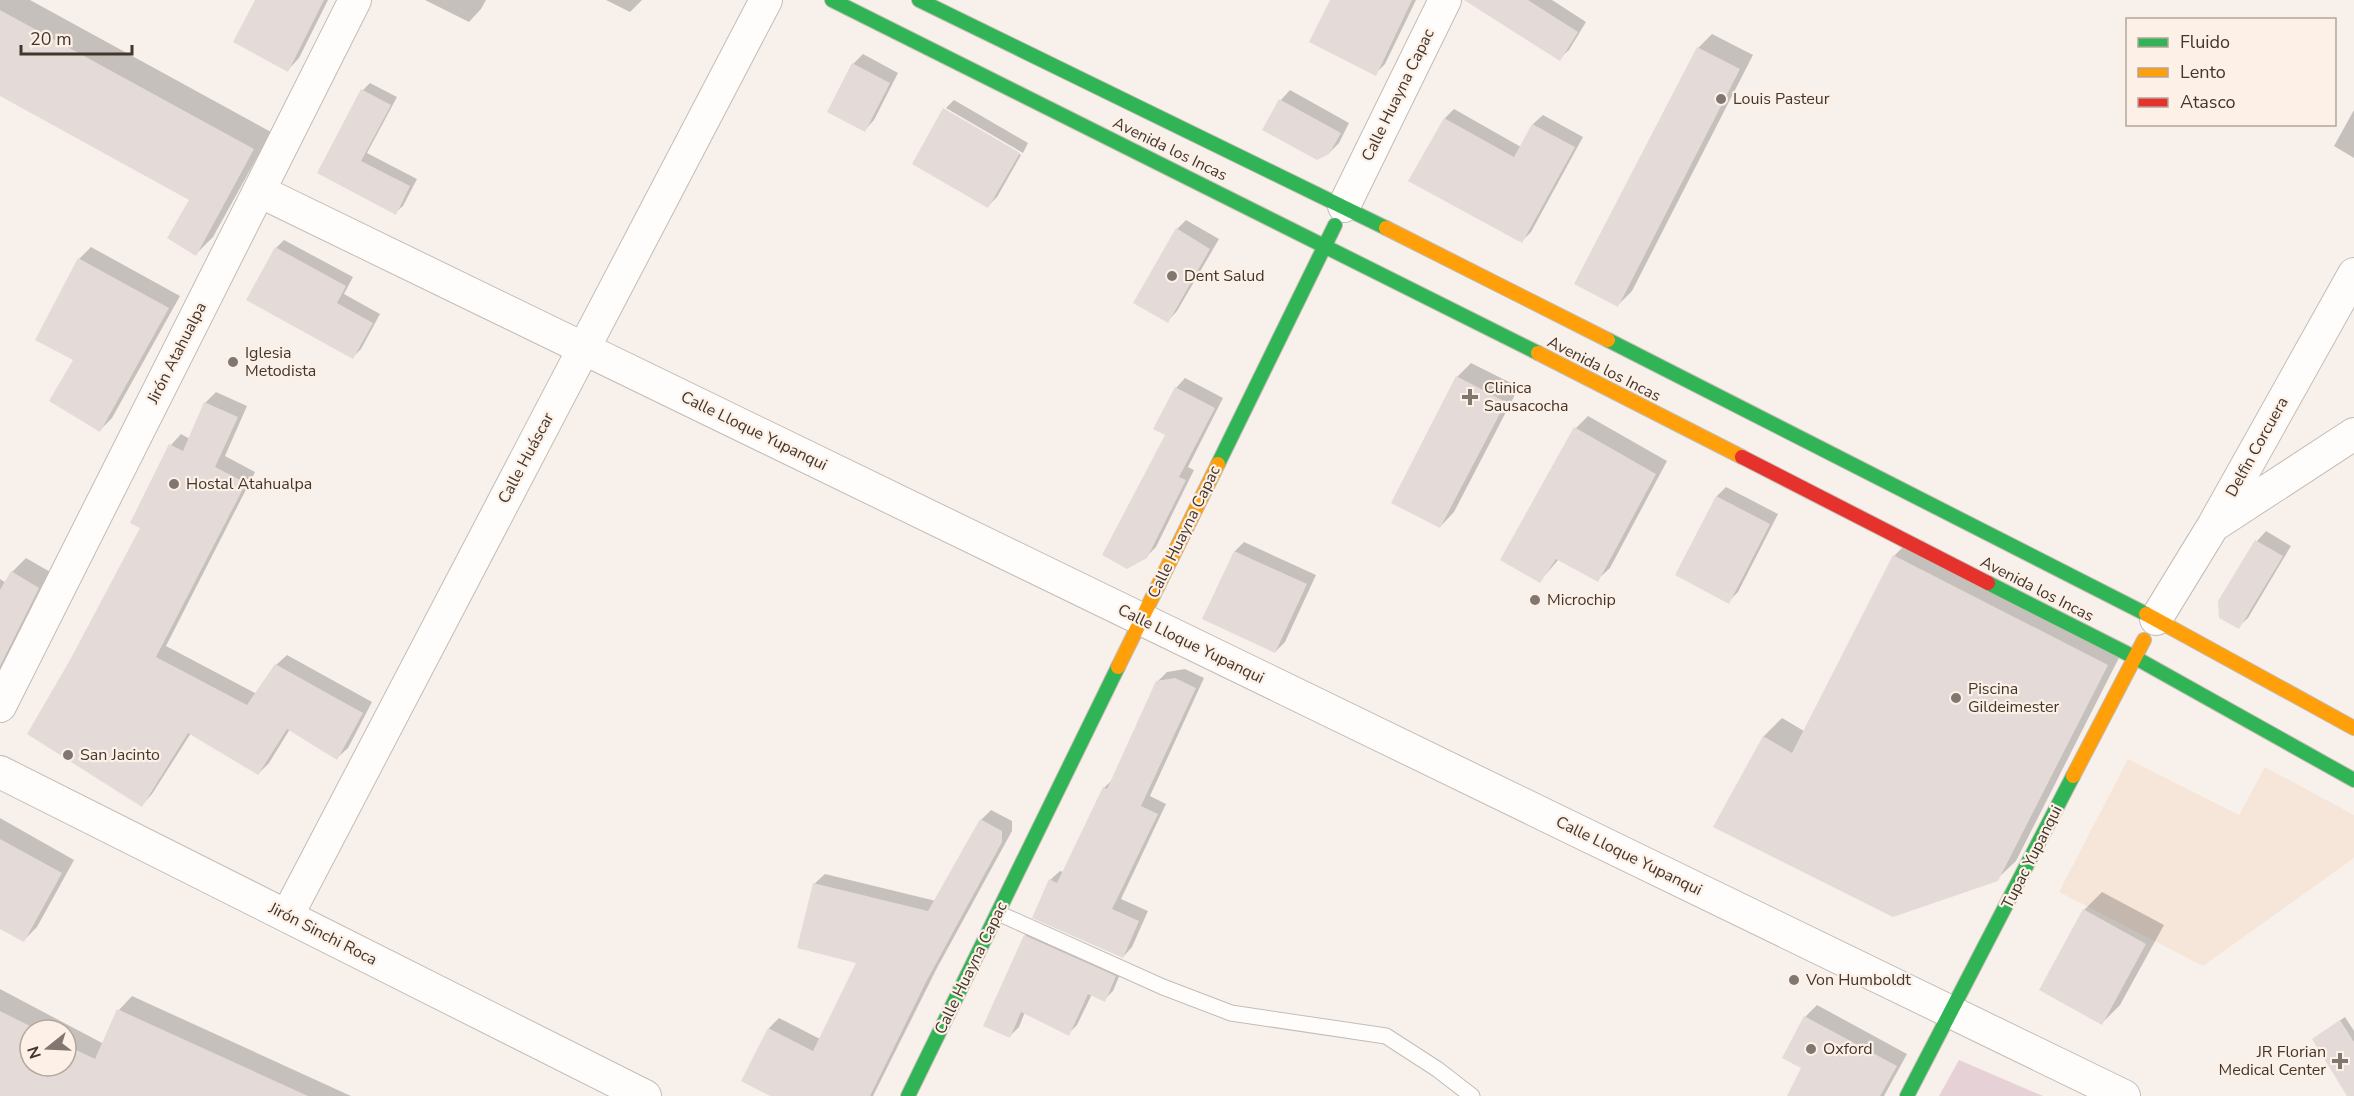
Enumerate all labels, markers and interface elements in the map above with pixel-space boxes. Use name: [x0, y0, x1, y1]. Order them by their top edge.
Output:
scale bar: [21, 18, 132, 56]
legend: [2126, 18, 2336, 126]
street label: Calle Huayna Capac: [1356, 25, 1440, 165]
text: 20 m: [30, 27, 72, 51]
text: Fluido: [2180, 30, 2230, 54]
text: Lento: [2180, 60, 2226, 84]
place label: Louis Pasteur: [1733, 88, 1830, 110]
text: Atasco: [2180, 90, 2236, 114]
marker: Louis Pasteur: [1714, 92, 1728, 106]
street label: Avenida los Incas: [1109, 112, 1231, 186]
place label: Dent Salud: [1184, 265, 1265, 287]
marker: Dent Salud: [1165, 269, 1179, 283]
street label: Jirón Atahualpa: [141, 298, 212, 408]
street label: Avenida los Incas: [1543, 331, 1665, 407]
place label: Iglesia Metodista: [245, 342, 316, 382]
marker: Iglesia Metodista: [226, 355, 240, 369]
place label: Clinica Sausacocha: [1484, 377, 1569, 417]
street label: Calle Lloque Yupanqui: [677, 386, 831, 476]
marker: Clinica Sausacocha: [1461, 388, 1479, 406]
street label: Delfin Corcuera: [2220, 393, 2294, 501]
street label: Calle Huáscar: [493, 409, 559, 507]
street label: Calle Huayna Capac: [1142, 462, 1226, 602]
place label: Hostal Atahualpa: [186, 473, 312, 495]
marker: Hostal Atahualpa: [167, 477, 181, 491]
street label: Avenida los Incas: [1976, 551, 2098, 627]
place label: Microchip: [1547, 589, 1616, 611]
marker: Microchip: [1528, 593, 1542, 607]
street label: Calle Lloque Yupanqui: [1114, 599, 1268, 689]
place label: Piscina Gildeimester: [1968, 678, 2059, 718]
marker: Piscina Gildeimester: [1949, 691, 1963, 705]
place label: San Jacinto: [80, 744, 160, 766]
marker: San Jacinto: [61, 748, 75, 762]
street label: Tupac Yupanqui: [1997, 802, 2067, 912]
street label: Calle Lloque Yupanqui: [1552, 811, 1706, 901]
street label: Jirón Sinchi Roca: [264, 897, 381, 971]
street label: Calle Huayna Capac: [929, 898, 1013, 1038]
place label: Von Humboldt: [1805, 969, 1911, 991]
marker: Von Humboldt: [1787, 973, 1801, 987]
north arrow: [18, 1018, 78, 1078]
place label: Oxford: [1823, 1038, 1873, 1060]
place label: JR Florian Medical Center: [2219, 1041, 2326, 1081]
marker: Oxford: [1804, 1042, 1818, 1056]
text: N: [22, 1043, 47, 1061]
marker: JR Florian Medical Center: [2331, 1052, 2349, 1070]

